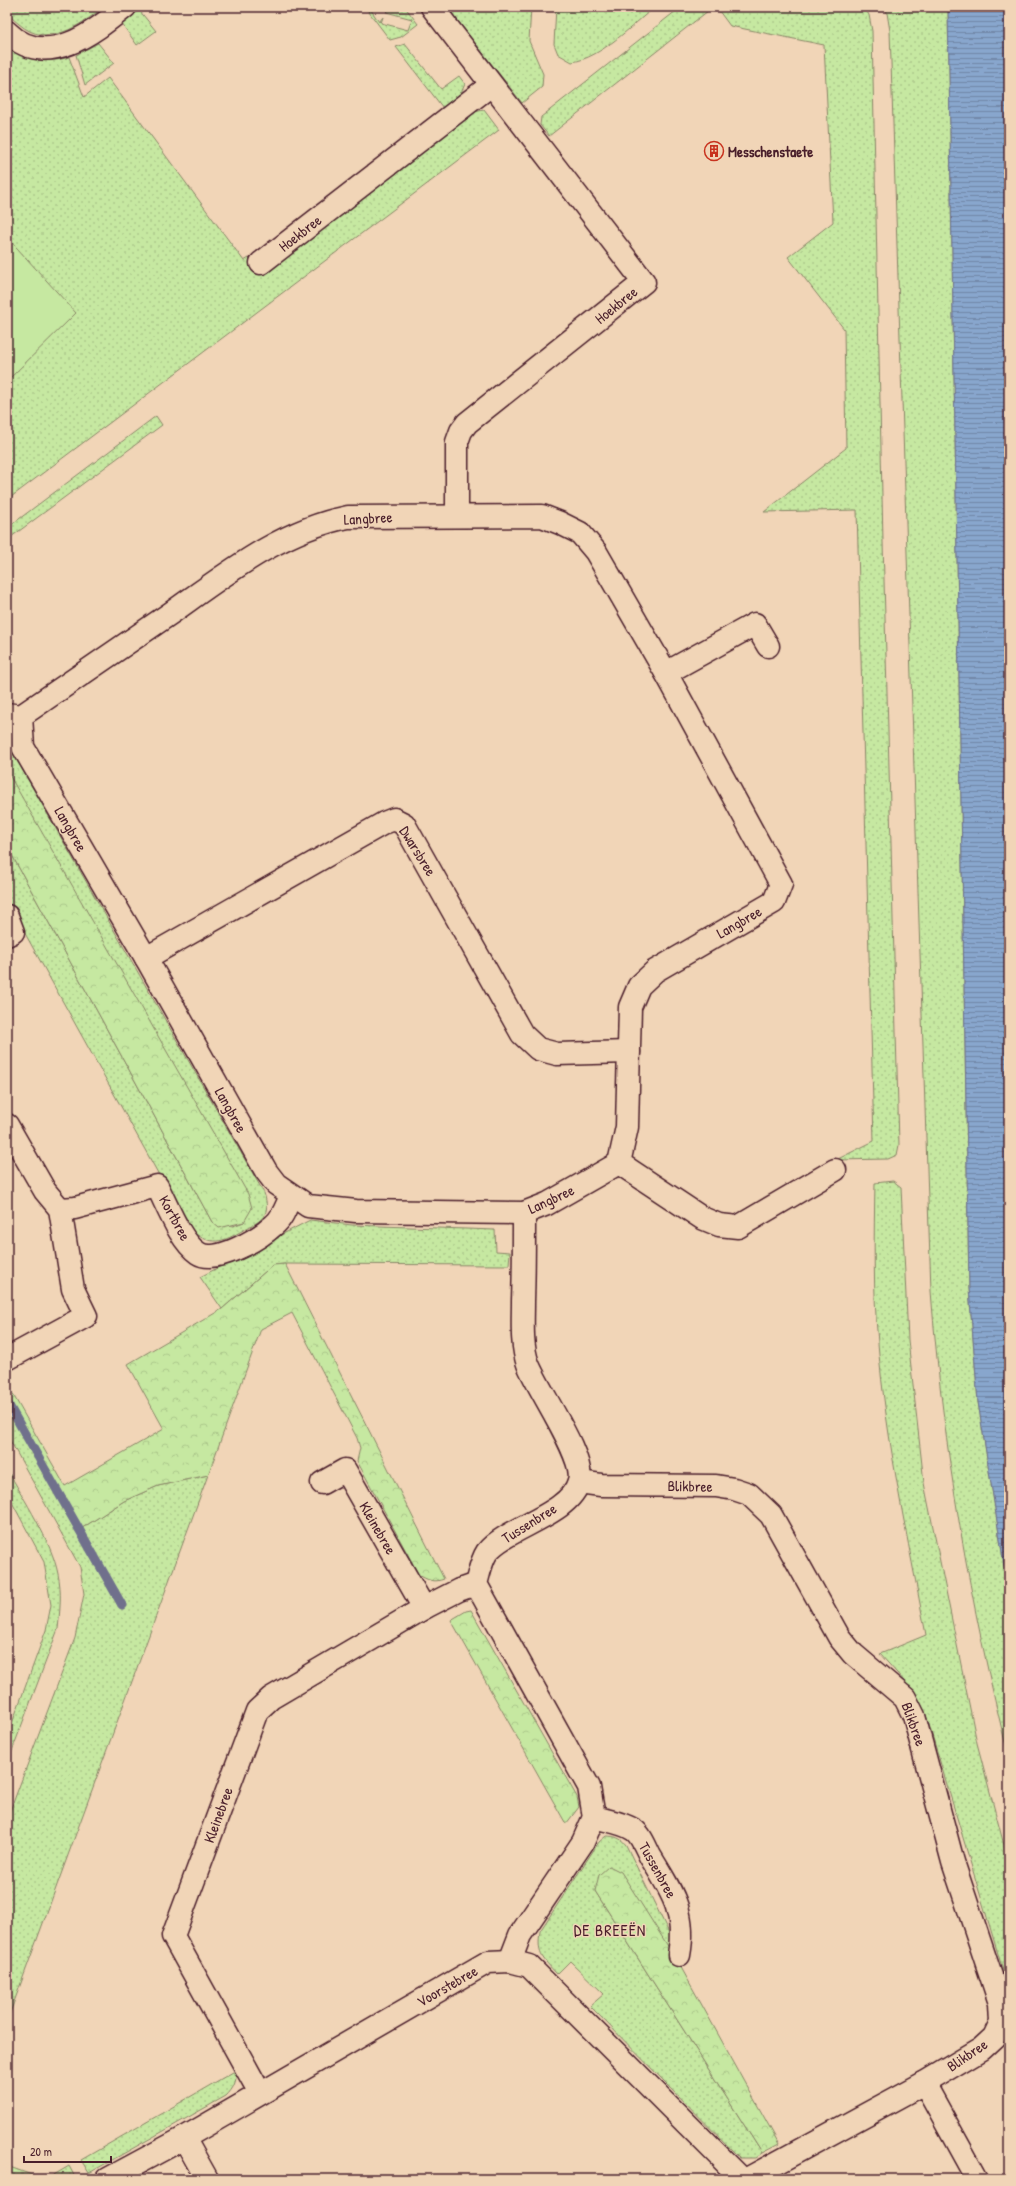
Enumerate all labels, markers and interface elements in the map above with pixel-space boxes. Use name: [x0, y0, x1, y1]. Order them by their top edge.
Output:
building icon: Messchenstaete: [703, 140, 725, 162]
place label: Messchenstaete: [728, 141, 813, 162]
street label: Hoekbree: [274, 210, 326, 256]
street label: Hoekbree: [590, 281, 642, 329]
street label: Langbree: [343, 506, 393, 530]
street label: Langbree: [50, 803, 92, 855]
street label: Dwarsbree: [394, 822, 442, 880]
street label: Langbree: [713, 901, 765, 943]
street label: Langbree: [210, 1084, 252, 1136]
street label: Langbree: [524, 1179, 578, 1219]
street label: Kortbree: [154, 1192, 196, 1244]
street label: Blikbree: [667, 1475, 713, 1497]
street label: Kleinebree: [354, 1498, 402, 1558]
street label: Tussenbree: [497, 1498, 561, 1548]
street label: Blikbree: [896, 1699, 932, 1749]
street label: Kleinebree: [198, 1784, 238, 1846]
street label: Tussenbree: [634, 1838, 682, 1902]
district label: DE BREEËN: [574, 1919, 646, 1941]
street label: Voorstebree: [413, 1960, 481, 2012]
street label: Blikbree: [942, 2034, 992, 2076]
scale bar: [24, 2138, 111, 2164]
text: 20 m: [30, 2143, 52, 2160]

